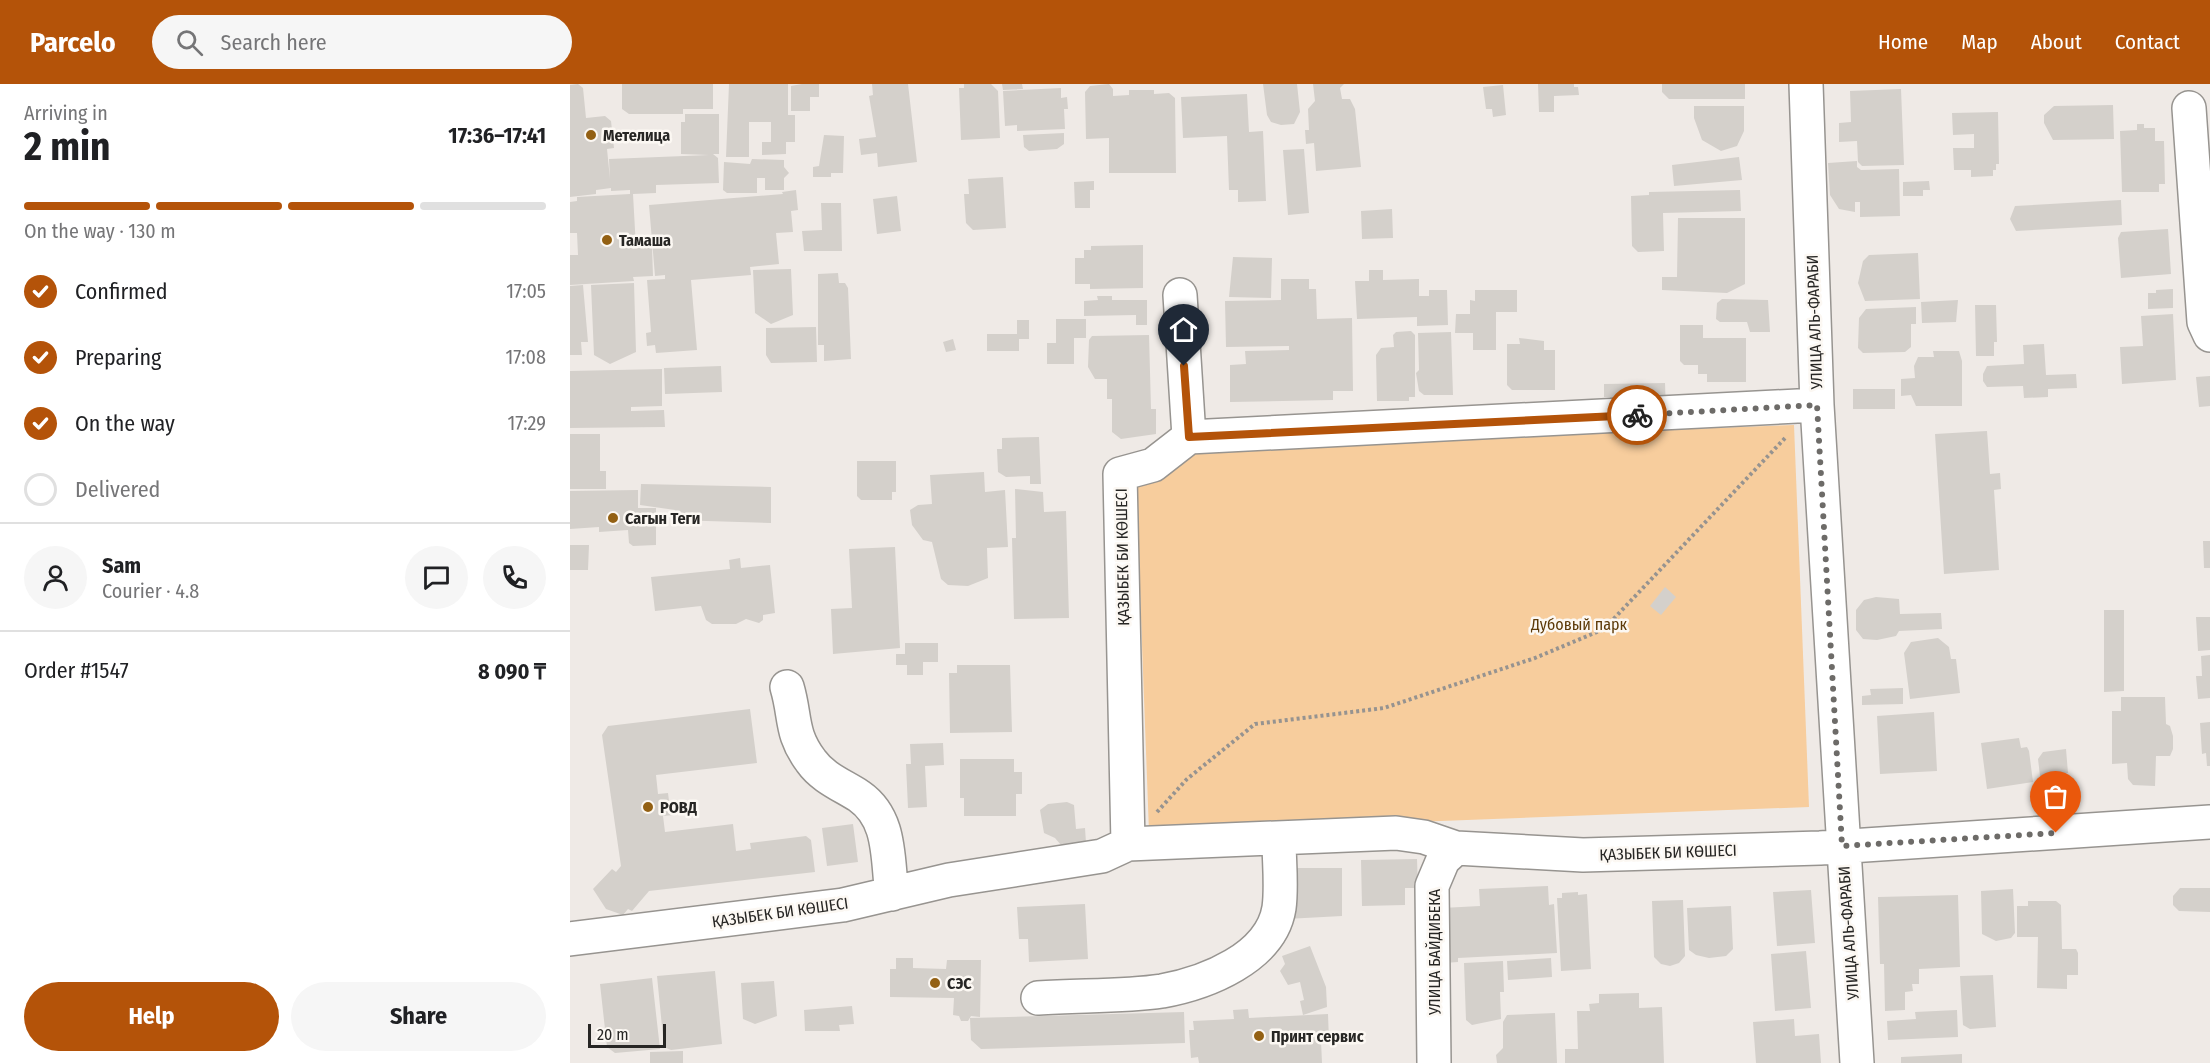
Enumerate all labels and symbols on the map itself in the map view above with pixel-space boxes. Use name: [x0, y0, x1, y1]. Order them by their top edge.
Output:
place label: Метелица: [603, 126, 670, 145]
marker: Метелица: [584, 128, 598, 142]
place label: Тамаша: [619, 231, 671, 250]
marker: Тамаша: [600, 233, 614, 247]
street label: УЛИЦА АЛЬ-ФАРАБИ: [1803, 254, 1826, 390]
pin: [1158, 304, 1209, 366]
courier: [1607, 385, 1667, 445]
street label: ҚАЗЫБЕК БИ КӨШЕСІ: [1112, 488, 1133, 626]
place label: Сагын Теги: [625, 509, 700, 528]
marker: Сагын Теги: [606, 511, 620, 525]
park label: Дубовый парк: [1530, 615, 1628, 634]
pin: [2030, 771, 2081, 833]
place label: РОВД: [660, 798, 698, 817]
marker: РОВД: [641, 800, 655, 814]
street label: ҚАЗЫБЕК БИ КӨШЕСІ: [1599, 841, 1737, 864]
street label: УЛИЦА АЛЬ-ФАРАБИ: [1834, 865, 1863, 1002]
street label: УЛИЦА БАЙДИБЕКА: [1425, 888, 1444, 1016]
street label: ҚАЗЫБЕК БИ КӨШЕСІ: [711, 894, 850, 931]
place label: СЭС: [947, 974, 972, 993]
marker: СЭС: [928, 976, 942, 990]
scale bar: [588, 1021, 666, 1048]
place label: Принт сервис: [1271, 1027, 1364, 1046]
marker: Принт сервис: [1252, 1029, 1266, 1043]

